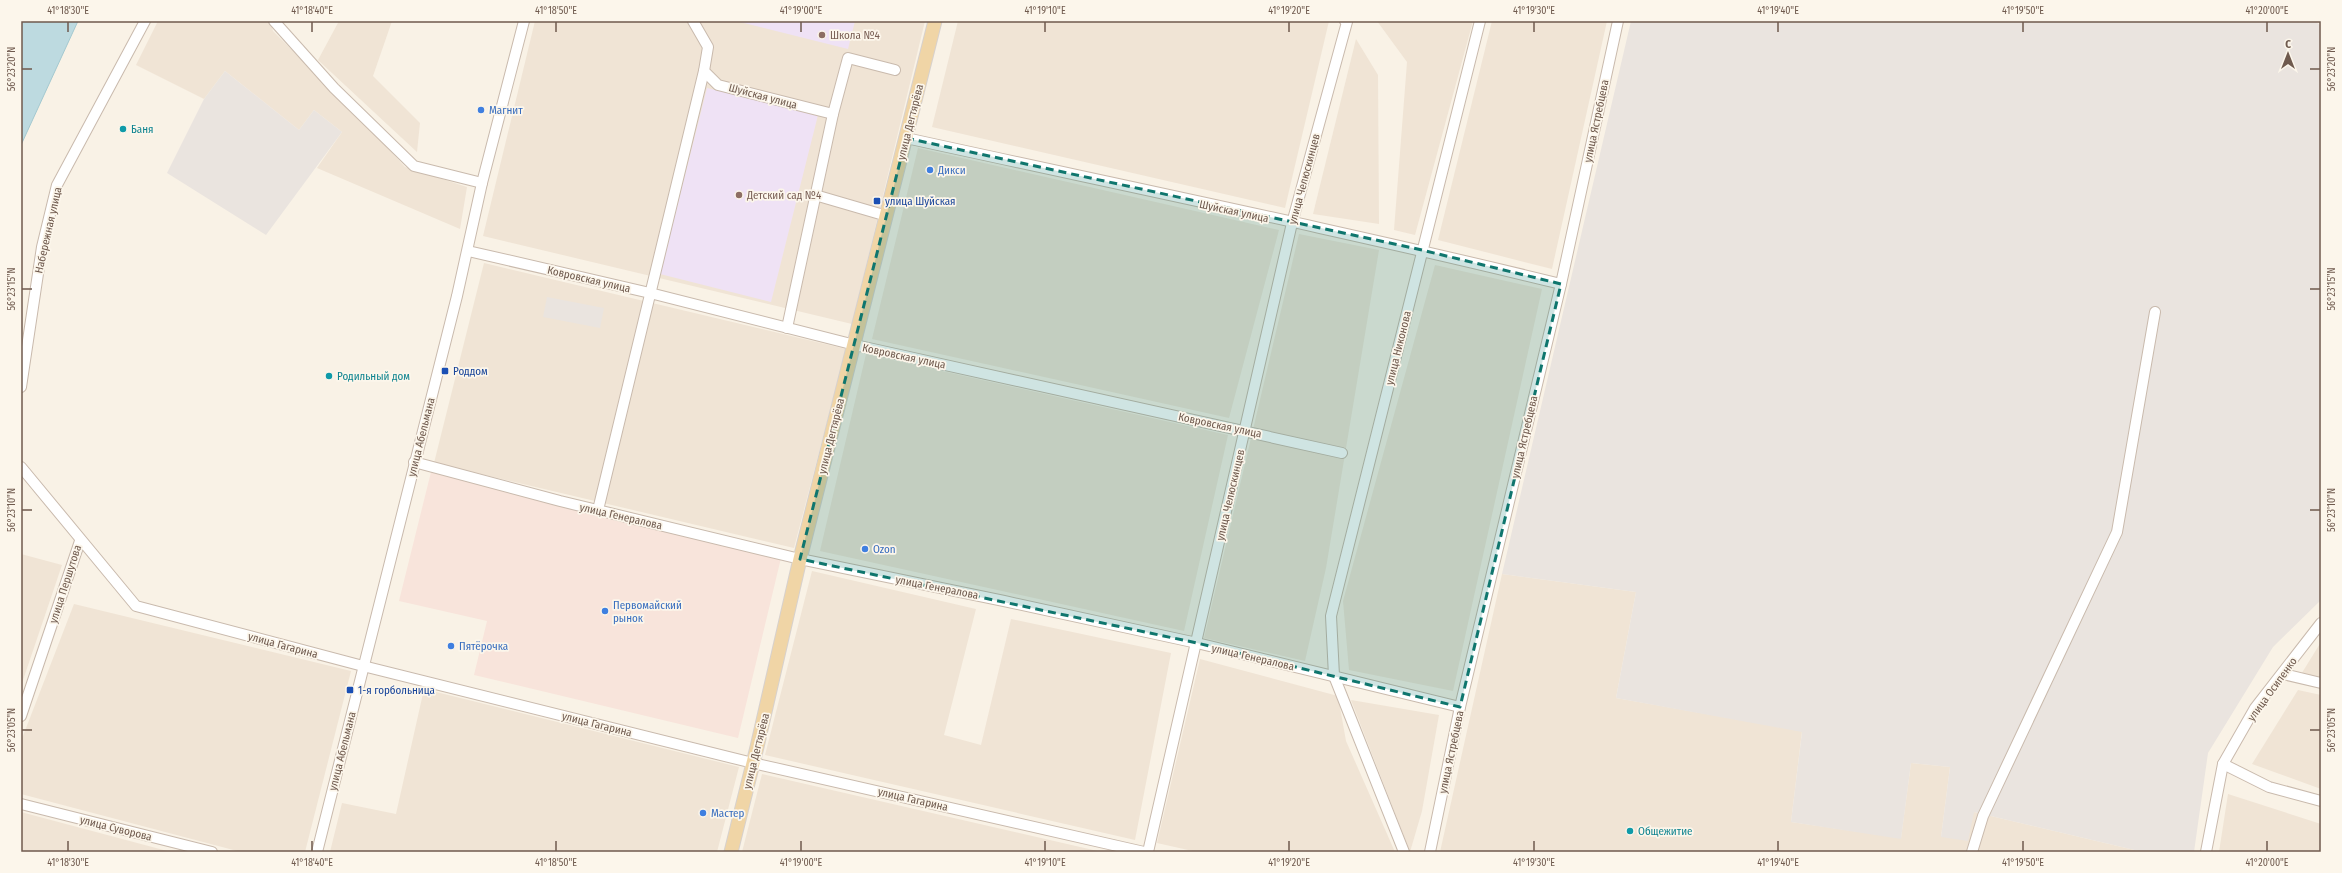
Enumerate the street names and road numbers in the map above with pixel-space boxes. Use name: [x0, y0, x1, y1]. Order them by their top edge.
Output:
street label: улица Ястребцева: [1581, 79, 1612, 164]
street label: Шуйская улица: [727, 81, 799, 112]
street label: улица Дегтярёва: [895, 83, 926, 161]
street label: улица Челюскинцев: [1286, 132, 1323, 226]
street label: Набережная улица: [32, 186, 65, 275]
street label: Шуйская улица: [1198, 198, 1270, 225]
street label: Ковровская улица: [546, 264, 632, 295]
street label: улица Никонова: [1383, 310, 1414, 387]
street label: Ковровская улица: [861, 341, 947, 372]
street label: улица Ястребцева: [1509, 395, 1540, 480]
street label: улица Абельмана: [405, 396, 438, 478]
street label: улица Дегтярёва: [816, 397, 847, 475]
street label: Ковровская улица: [1177, 410, 1263, 441]
street label: улица Челюскинцев: [1214, 448, 1247, 542]
street label: улица Генералова: [578, 501, 663, 532]
street label: улица Першутова: [47, 543, 84, 625]
street label: улица Генералова: [894, 573, 979, 602]
street label: улица Гагарина: [247, 630, 319, 661]
street label: улица Генералова: [1210, 642, 1295, 673]
street label: улица Осипенко: [2245, 655, 2300, 724]
street label: улица Гагарина: [560, 709, 633, 739]
street label: улица Абельмана: [326, 710, 359, 792]
street label: улица Ястребцева: [1436, 710, 1467, 795]
street label: улица Дегтярёва: [741, 712, 772, 790]
street label: улица Гагарина: [876, 785, 949, 814]
street label: улица Суворова: [78, 813, 153, 844]

